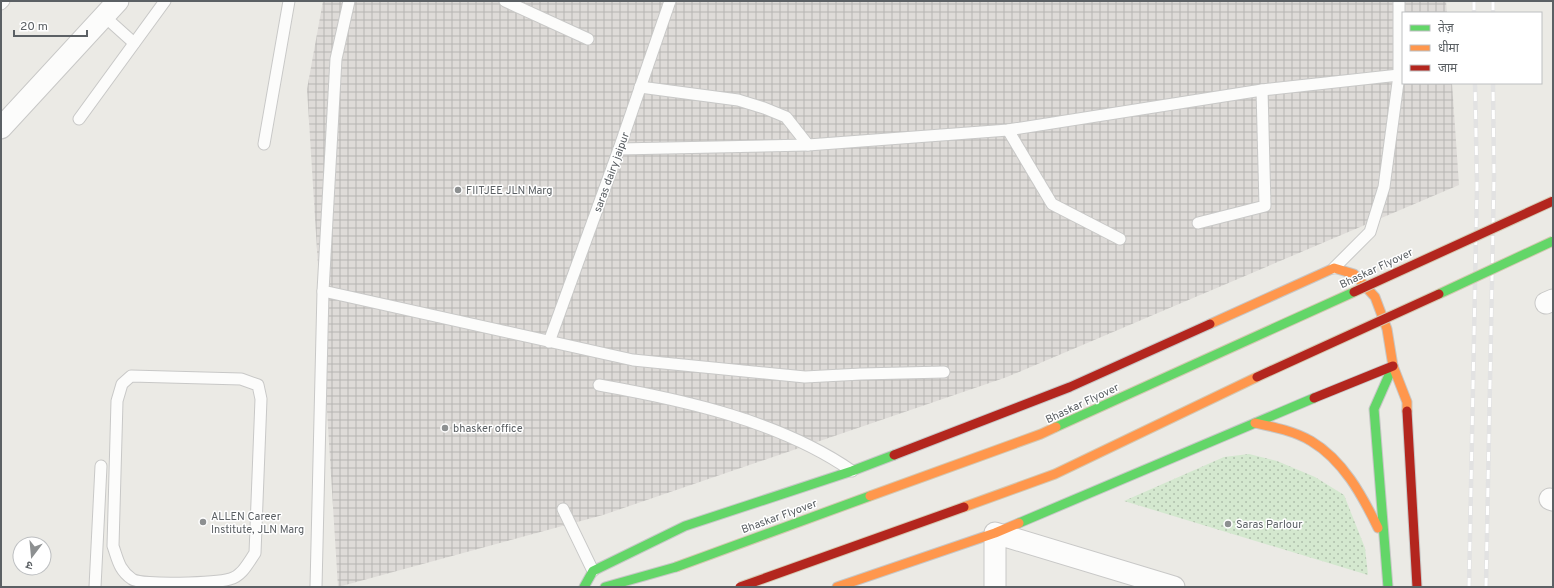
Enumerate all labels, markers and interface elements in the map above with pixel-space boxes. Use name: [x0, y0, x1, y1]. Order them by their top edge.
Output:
scale bar: [14, 12, 87, 38]
legend: [1402, 12, 1542, 84]
text: 20 m: [20, 19, 48, 35]
text: तेज़: [1438, 20, 1455, 37]
text: धीमा: [1438, 40, 1460, 57]
text: जाम: [1438, 61, 1458, 77]
street label: saras dairy jaipur: [591, 130, 633, 214]
place label: FIITJEE JLN Marg: [466, 184, 553, 198]
marker: FIITJEE JLN Marg: [453, 185, 463, 195]
street label: Bhaskar Flyover: [1337, 245, 1416, 292]
street label: Bhaskar Flyover: [1043, 380, 1122, 427]
place label: bhasker office: [453, 422, 523, 436]
marker: bhasker office: [440, 423, 450, 433]
street label: Bhaskar Flyover: [740, 497, 820, 537]
place label: ALLEN Career Institute, JLN Marg: [211, 510, 304, 537]
marker: ALLEN Career Institute, JLN Marg: [198, 517, 208, 527]
place label: Saras Parlour: [1236, 518, 1303, 532]
marker: Saras Parlour: [1223, 519, 1233, 529]
north arrow: [12, 536, 52, 576]
text: उ: [24, 557, 35, 572]

